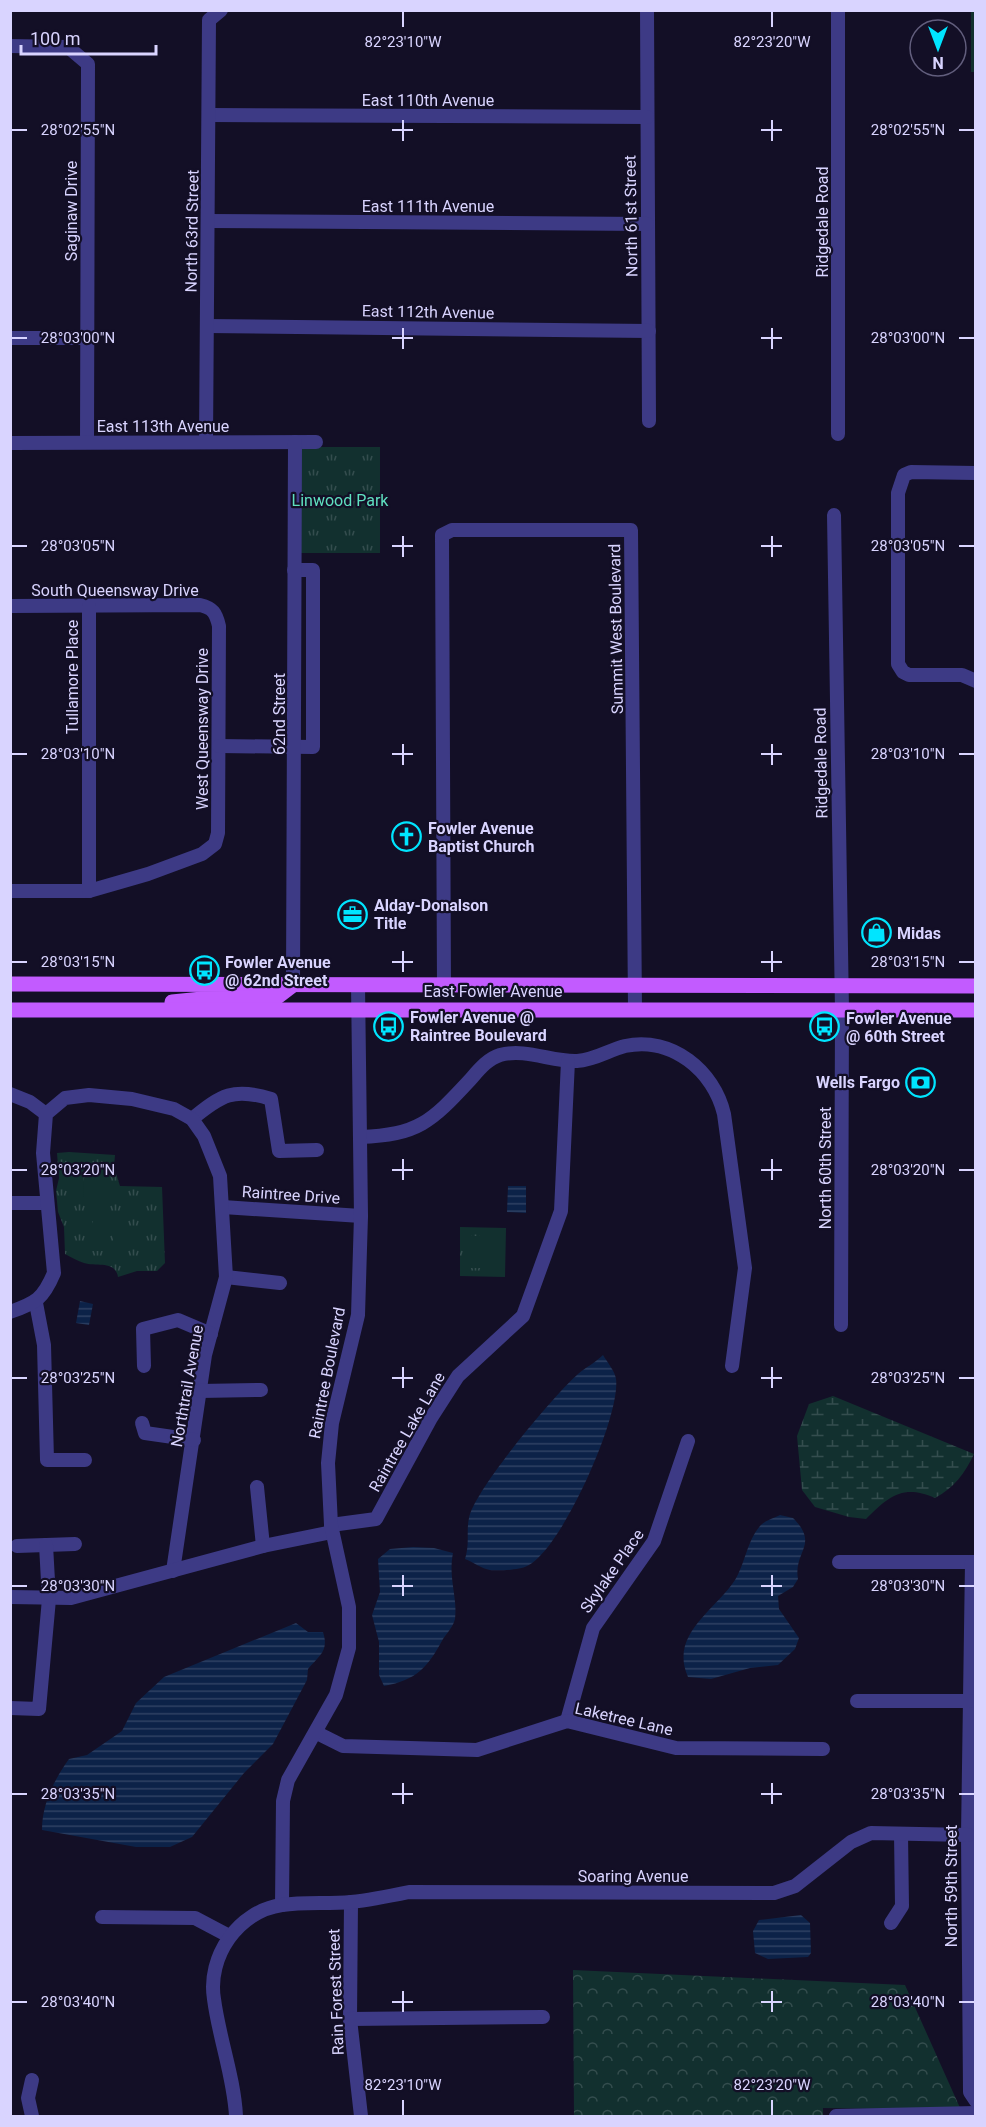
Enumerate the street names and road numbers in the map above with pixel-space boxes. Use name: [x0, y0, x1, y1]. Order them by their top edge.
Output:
street label: East 110th Avenue: [362, 91, 494, 110]
street label: North 61st Street: [620, 155, 642, 277]
street label: Saginaw Drive: [62, 161, 81, 261]
street label: Ridgedale Road: [813, 166, 832, 278]
street label: North 63rd Street: [181, 169, 203, 293]
street label: East 111th Avenue: [362, 197, 494, 216]
street label: East 112th Avenue: [362, 301, 494, 323]
street label: East 113th Avenue: [97, 417, 229, 436]
street label: Summit West Boulevard: [605, 544, 627, 714]
street label: South Queensway Drive: [31, 581, 199, 600]
street label: Tullamore Place: [63, 620, 82, 734]
street label: West Queensway Drive: [193, 648, 212, 810]
street label: 62nd Street: [270, 673, 289, 755]
street label: Ridgedale Road: [811, 707, 831, 819]
street label: East Fowler Avenue: [423, 982, 563, 1001]
street label: North 60th Street: [816, 1107, 835, 1229]
street label: Raintree Drive: [241, 1182, 341, 1208]
street label: Raintree Boulevard: [305, 1306, 349, 1440]
street label: Northtrail Avenue: [167, 1324, 207, 1448]
street label: Raintree Lake Lane: [365, 1369, 449, 1495]
street label: Skylake Place: [576, 1526, 648, 1616]
street label: Laketree Lane: [573, 1699, 675, 1739]
street label: North 59th Street: [942, 1825, 961, 1947]
street label: Soaring Avenue: [578, 1867, 688, 1886]
street label: Rain Forest Street: [324, 1928, 348, 2056]

